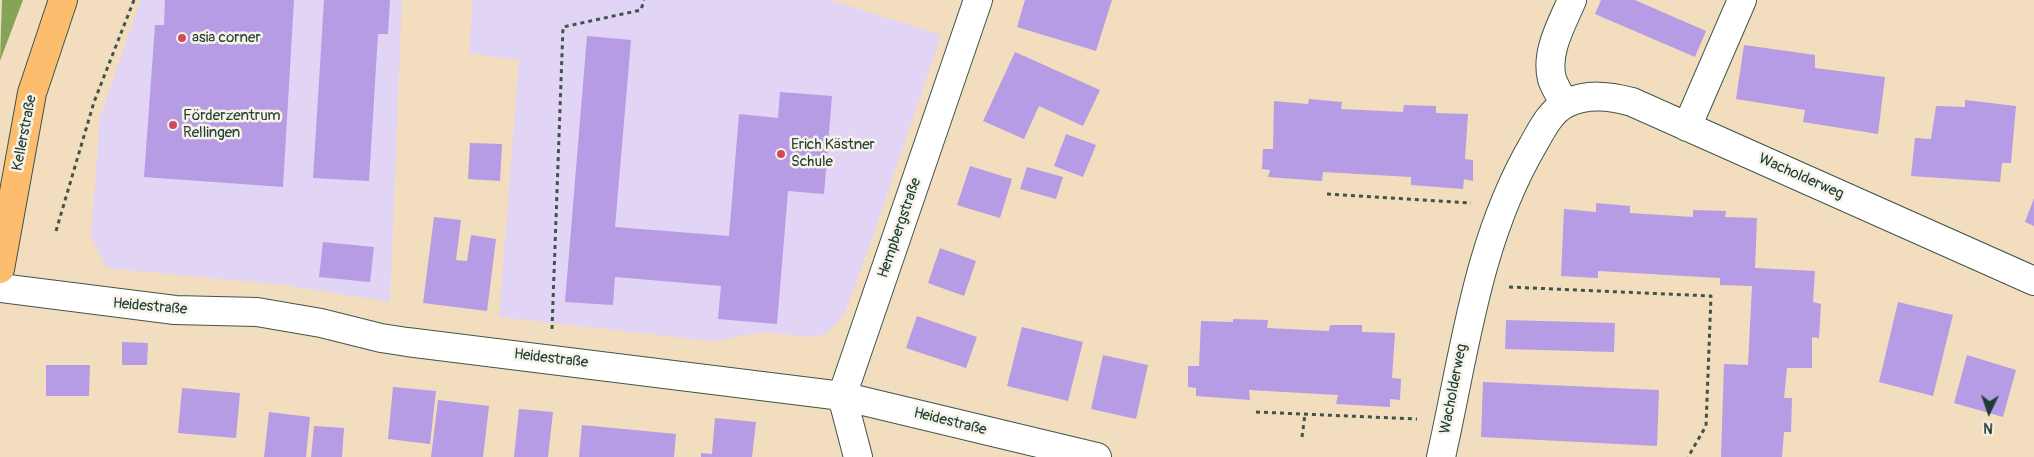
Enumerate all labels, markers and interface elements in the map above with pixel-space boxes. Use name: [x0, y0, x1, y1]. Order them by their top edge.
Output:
place label: asia corner: [192, 29, 261, 47]
marker: asia corner: [176, 32, 188, 44]
street label: Kellerstraße: [9, 93, 41, 173]
place label: Förderzentrum Rellingen: [183, 107, 281, 142]
marker: Förderzentrum Rellingen: [167, 119, 179, 131]
place label: Erich Kästner Schule: [791, 136, 875, 171]
marker: Erich Kästner Schule: [775, 148, 787, 160]
street label: Wacholderweg: [1756, 150, 1846, 204]
street label: Hempbergstraße: [874, 176, 926, 280]
street label: Heidestraße: [112, 295, 188, 319]
street label: Wacholderweg: [1436, 342, 1472, 436]
street label: Heidestraße: [513, 346, 589, 372]
north arrow: [1964, 387, 2014, 437]
street label: Heidestraße: [912, 404, 988, 440]
text: N: [1983, 419, 1993, 436]

